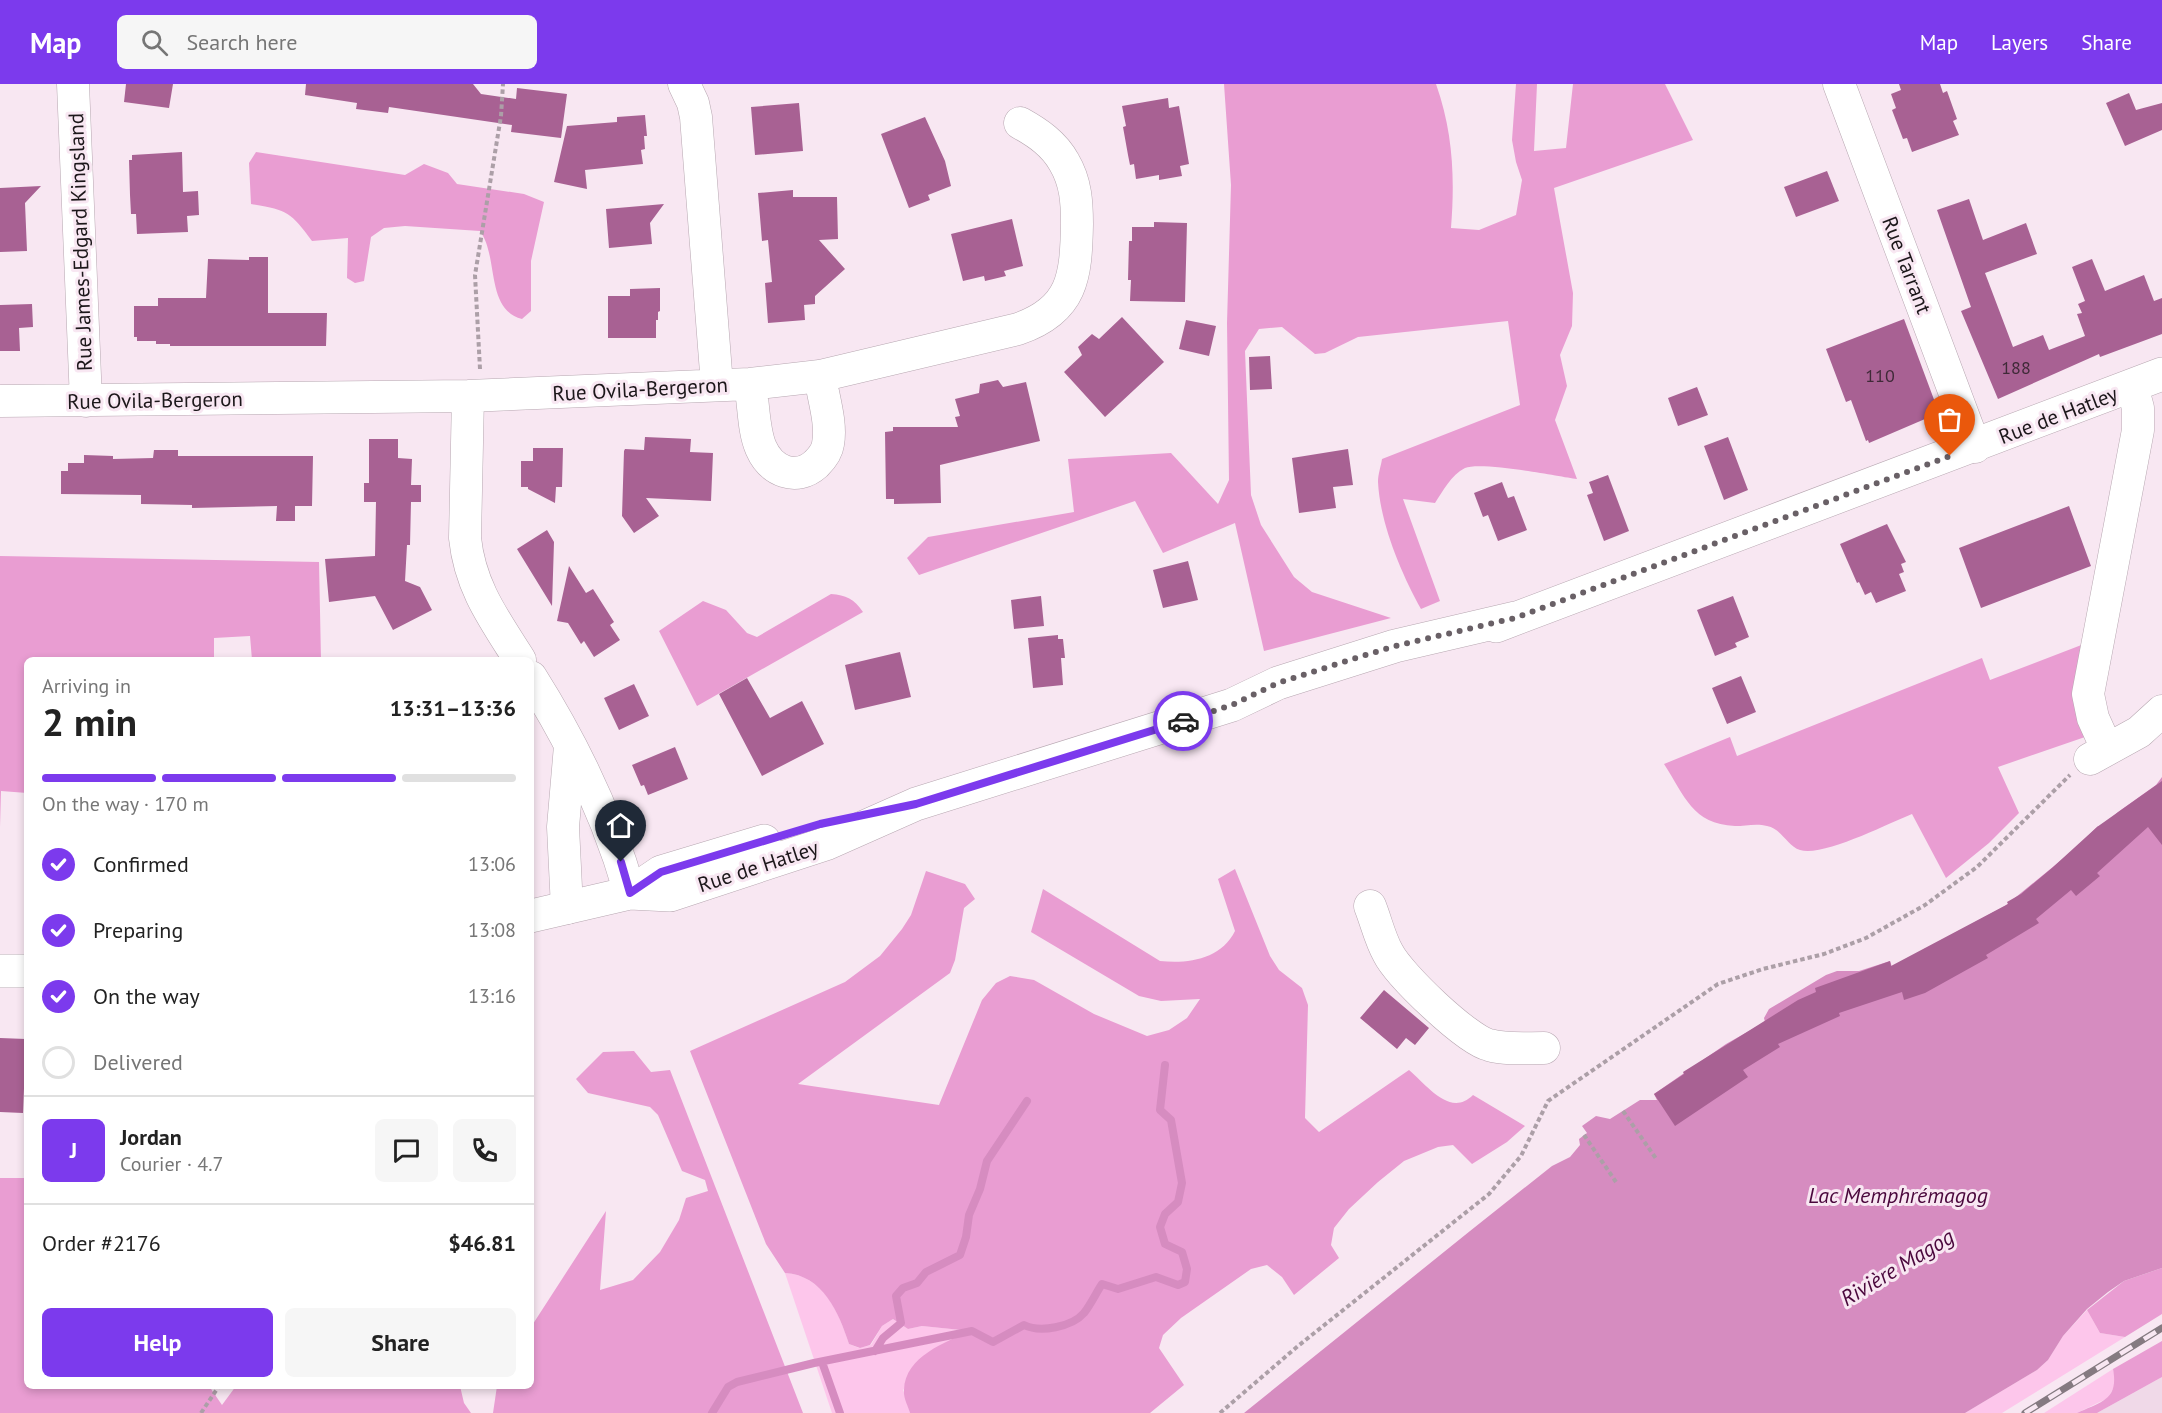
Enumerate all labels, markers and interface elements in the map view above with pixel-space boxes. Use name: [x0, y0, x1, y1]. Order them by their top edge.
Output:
search box: [117, 15, 537, 69]
text: Map: [30, 24, 81, 61]
icon: search: [138, 26, 171, 59]
text: Search here: [186, 28, 297, 56]
text: Map: [1920, 29, 1958, 56]
text: Layers: [1991, 29, 2048, 56]
text: Share: [2081, 29, 2132, 56]
street label: Rue James-Edgard Kingsland: [62, 113, 98, 371]
street label: Rue Tarrant: [1876, 212, 1938, 318]
house number: 188: [2001, 356, 2031, 379]
house number: 110: [1865, 364, 1895, 387]
street label: Rue Ovila-Bergeron: [552, 371, 728, 407]
street label: Rue de Hatley: [1995, 380, 2121, 450]
street label: Rue Ovila-Bergeron: [67, 385, 243, 415]
pin: [1924, 394, 1975, 456]
icon: bag: [1933, 403, 1966, 436]
text: Arriving in: [42, 673, 131, 699]
courier: [1153, 691, 1213, 751]
text: 13:31–13:36: [390, 694, 516, 722]
text: 2 min: [42, 696, 137, 747]
icon: car: [1167, 705, 1200, 738]
text: On the way · 170 m: [42, 791, 209, 817]
pin: [595, 800, 646, 862]
icon: home: [604, 809, 637, 842]
street label: Rue de Hatley: [694, 834, 822, 898]
icon: check: [42, 848, 75, 881]
text: Confirmed: [93, 850, 189, 878]
text: 13:06: [468, 851, 516, 877]
icon: check: [42, 914, 75, 947]
text: Preparing: [93, 916, 183, 944]
text: 13:08: [468, 917, 516, 943]
icon: check: [42, 980, 75, 1013]
text: On the way: [93, 982, 200, 1010]
text: 13:16: [468, 983, 516, 1009]
text: Delivered: [93, 1048, 183, 1076]
button: chat: [375, 1119, 438, 1182]
button: phone: [453, 1119, 516, 1182]
text: Jordan: [120, 1123, 182, 1151]
text: J: [70, 1136, 77, 1164]
text: Courier · 4.7: [120, 1151, 223, 1177]
water label: Lac Memphrémagog: [1808, 1181, 1988, 1209]
water label: Rivière Magog: [1835, 1222, 1959, 1312]
text: Order #2176: [42, 1229, 161, 1257]
text: $46.81: [448, 1229, 516, 1257]
button: Help: [42, 1308, 273, 1377]
button: Share: [285, 1308, 516, 1377]

